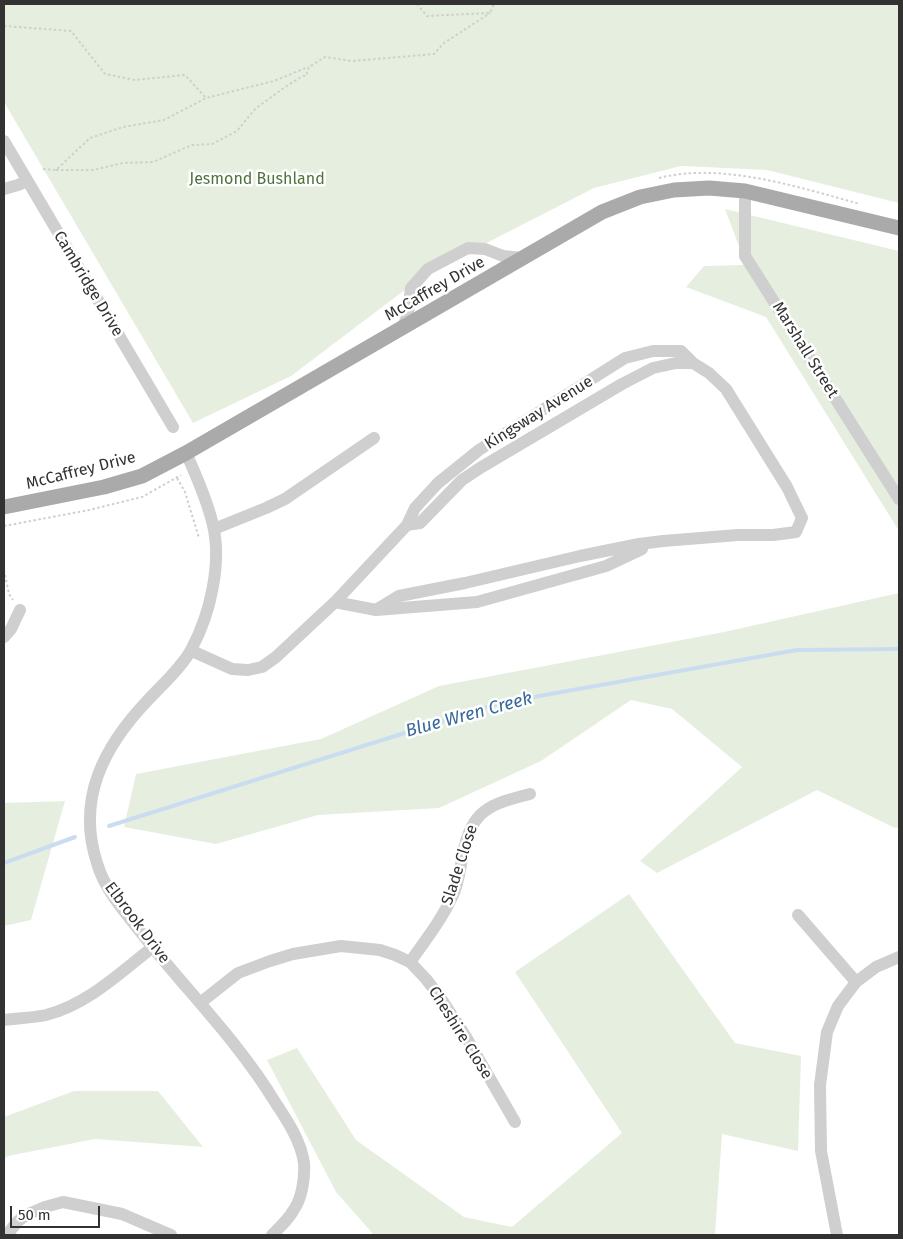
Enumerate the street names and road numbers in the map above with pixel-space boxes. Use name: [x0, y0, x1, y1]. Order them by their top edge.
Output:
street label: Cambridge Drive: [49, 228, 127, 340]
street label: McCaffrey Drive: [382, 253, 488, 325]
street label: Marshall Street: [768, 298, 842, 402]
street label: Kingsway Avenue: [481, 372, 597, 454]
street label: McCaffrey Drive: [24, 448, 138, 494]
street label: Slade Close: [438, 822, 482, 908]
street label: Elbrook Drive: [100, 878, 174, 968]
street label: Cheshire Close: [424, 983, 496, 1083]

